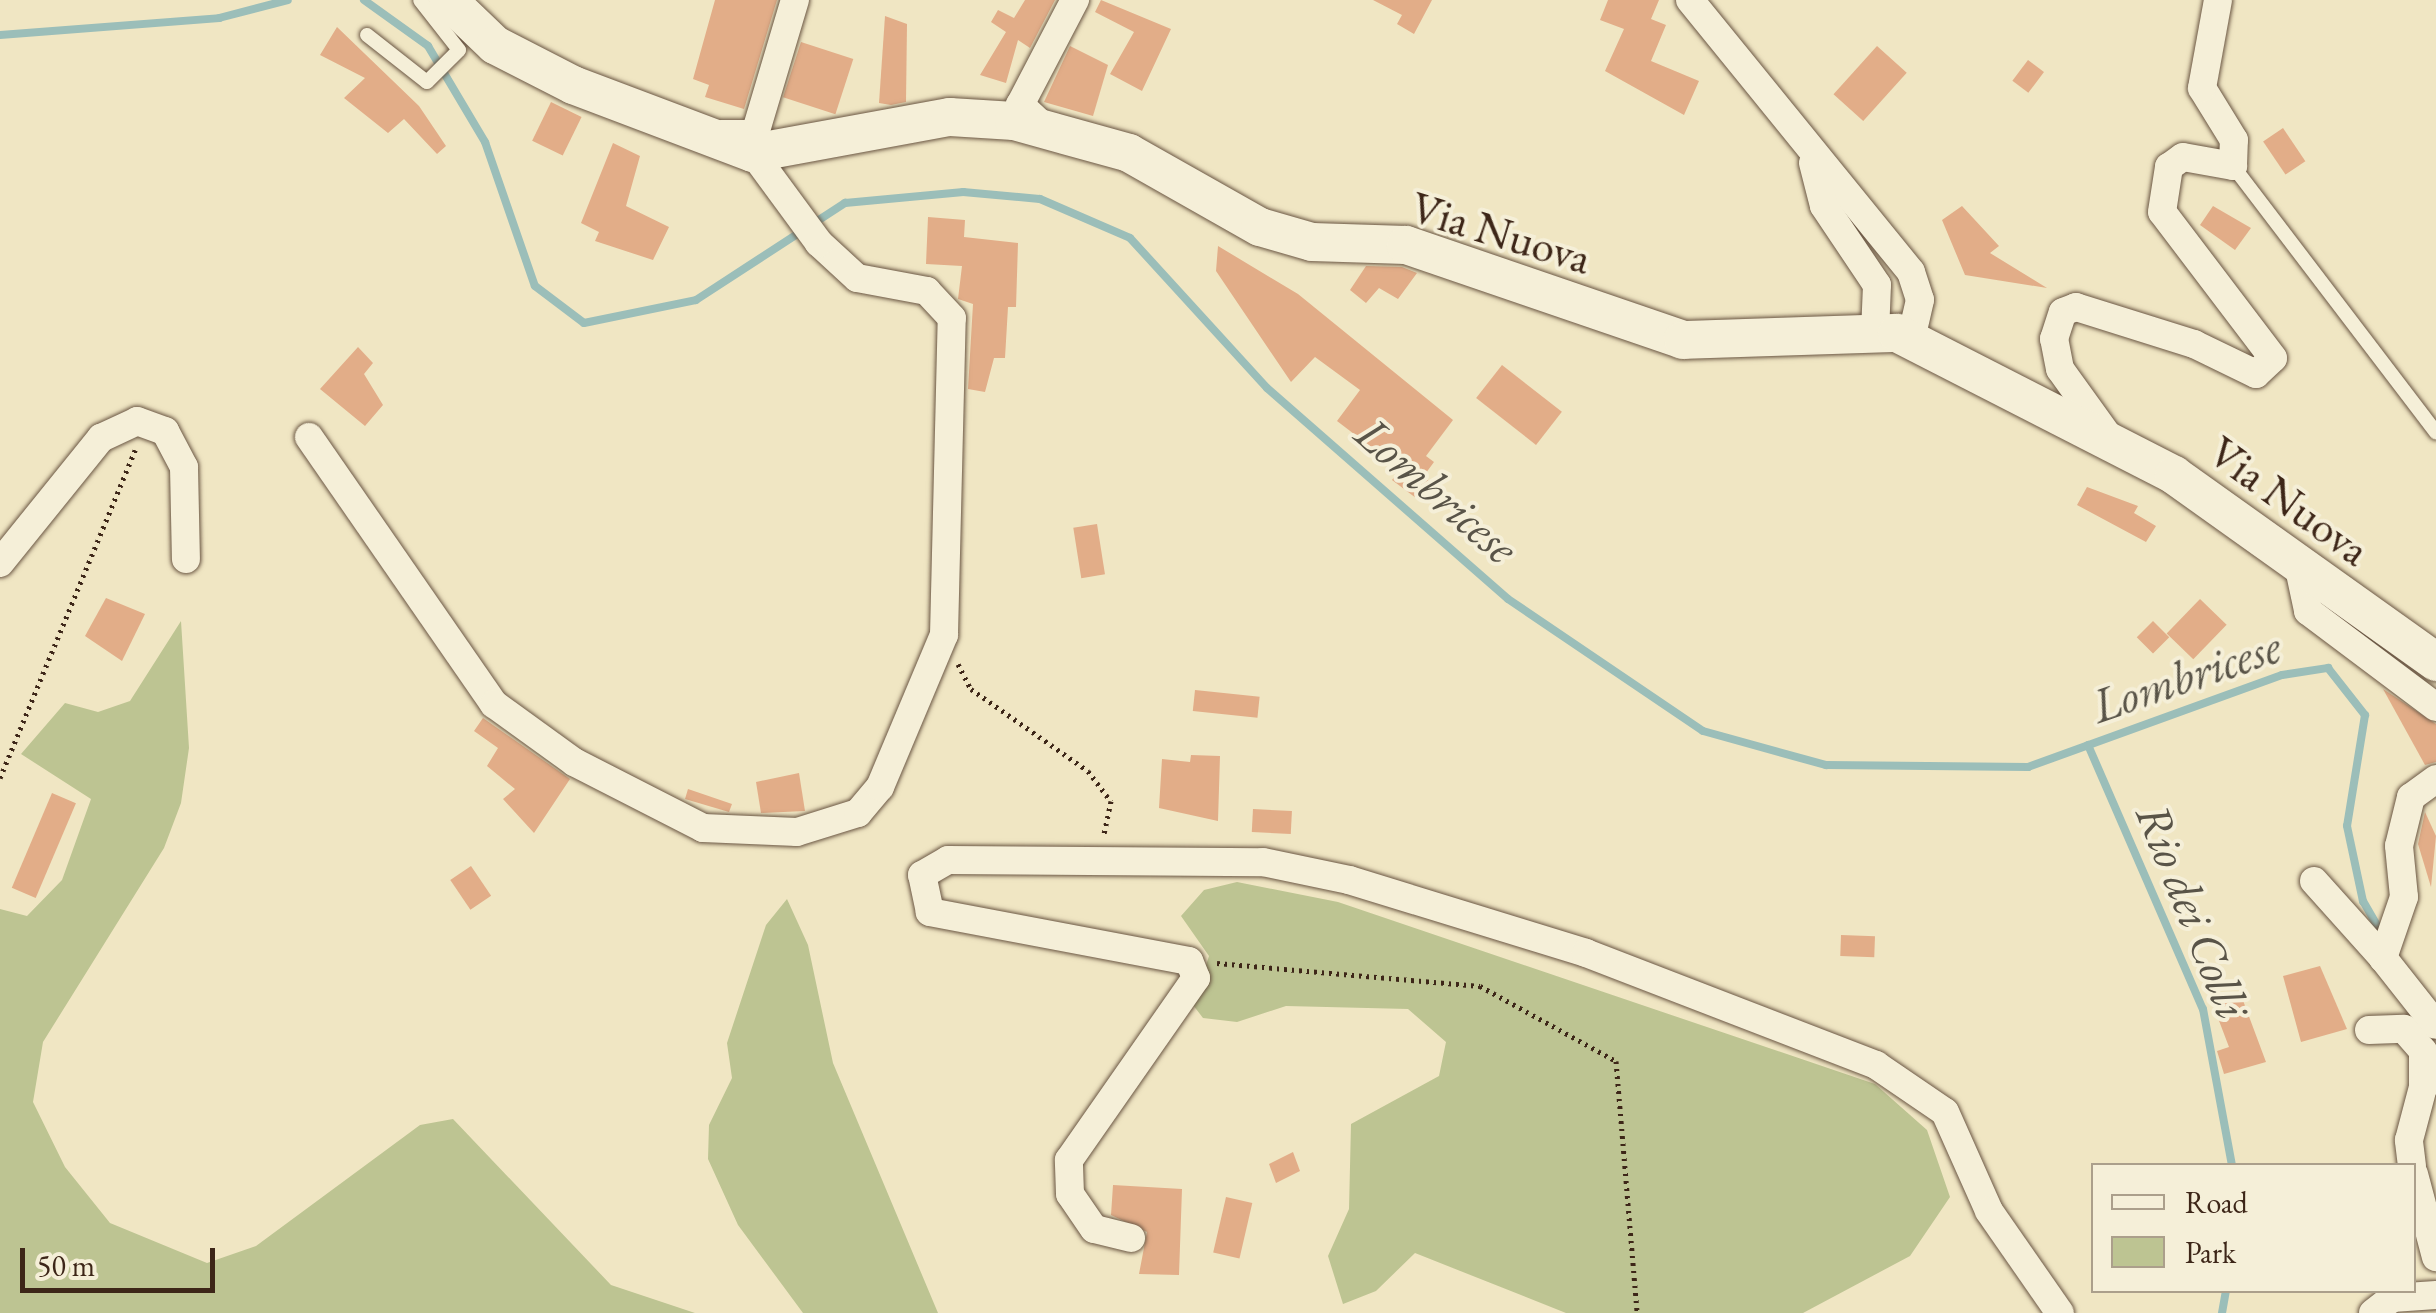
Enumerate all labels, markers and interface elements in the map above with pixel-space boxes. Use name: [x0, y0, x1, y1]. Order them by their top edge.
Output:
street label: Via Nuova: [1405, 180, 1597, 286]
water label: Lombricese: [1344, 404, 1530, 576]
street label: Via Nuova: [2198, 425, 2380, 577]
water label: Lombricese: [2084, 617, 2288, 735]
water label: Rio dei Colli: [2124, 795, 2262, 1027]
legend: [2091, 1163, 2416, 1293]
text: Road: [2185, 1183, 2248, 1222]
scale bar: [25, 1228, 220, 1290]
text: Park: [2185, 1233, 2236, 1272]
text: 50 m: [37, 1246, 95, 1285]

